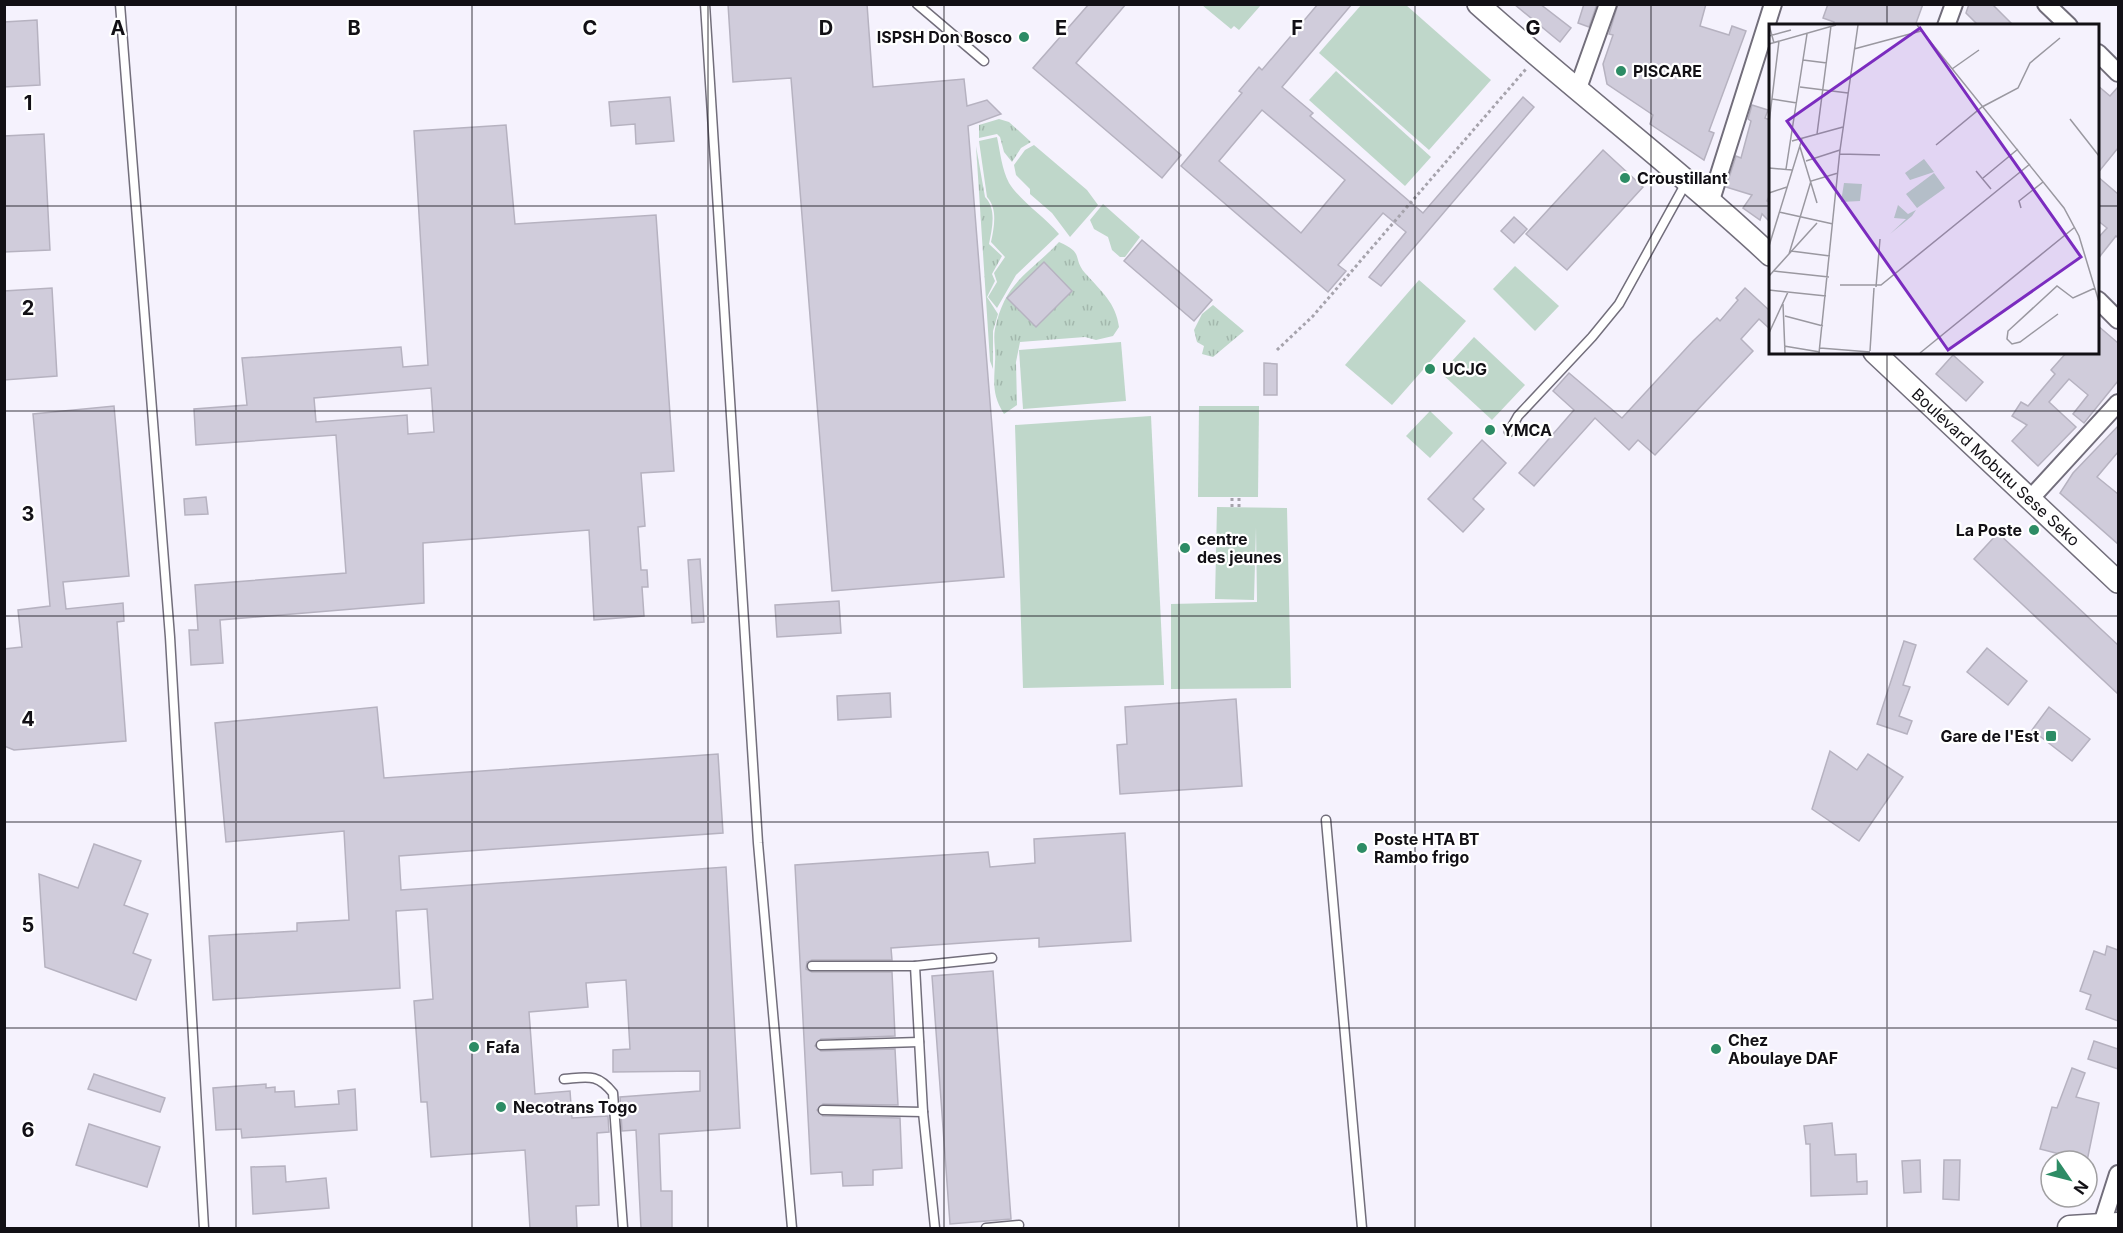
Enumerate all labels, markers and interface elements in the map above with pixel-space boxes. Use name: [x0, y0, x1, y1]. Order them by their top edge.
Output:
text: A: [111, 16, 126, 40]
text: B: [347, 16, 361, 40]
text: C: [583, 16, 597, 40]
text: D: [819, 16, 833, 40]
text: E: [1055, 16, 1067, 40]
text: F: [1291, 16, 1303, 40]
text: G: [1525, 16, 1541, 40]
inset map: [1769, 24, 2099, 354]
place label: ISPSH Don Bosco: [877, 27, 1012, 47]
marker: ISPSH Don Bosco: [1017, 30, 1031, 44]
place label: PISCARE: [1633, 61, 1702, 81]
marker: PISCARE: [1614, 64, 1628, 78]
text: 1: [24, 91, 32, 115]
place label: Croustillant: [1637, 168, 1728, 188]
marker: Croustillant: [1618, 171, 1632, 185]
text: 2: [22, 296, 34, 320]
place label: UCJG: [1442, 359, 1487, 379]
marker: UCJG: [1423, 362, 1437, 376]
street label: Boulevard Mobutu Sese Seko: [1908, 384, 2084, 550]
place label: YMCA: [1502, 420, 1552, 440]
marker: YMCA: [1483, 423, 1497, 437]
text: 3: [22, 502, 34, 526]
place label: La Poste: [1956, 520, 2022, 540]
marker: La Poste: [2027, 523, 2041, 537]
place label: centre des jeunes: [1197, 529, 1282, 567]
marker: centre des jeunes: [1178, 541, 1192, 555]
text: 4: [21, 707, 35, 731]
place label: Gare de l'Est: [1941, 726, 2039, 746]
marker: Gare de l'Est: [2044, 729, 2058, 743]
place label: Poste HTA BT Rambo frigo: [1374, 829, 1480, 867]
marker: Poste HTA BT Rambo frigo: [1355, 841, 1369, 855]
text: 5: [22, 913, 34, 937]
place label: Chez Aboulaye DAF: [1728, 1030, 1838, 1068]
place label: Fafa: [486, 1037, 520, 1057]
marker: Fafa: [467, 1040, 481, 1054]
marker: Chez Aboulaye DAF: [1709, 1042, 1723, 1056]
place label: Necotrans Togo: [513, 1097, 637, 1117]
marker: Necotrans Togo: [494, 1100, 508, 1114]
text: 6: [22, 1118, 35, 1142]
north arrow: [2039, 1149, 2099, 1209]
text: N: [2070, 1177, 2093, 1198]

